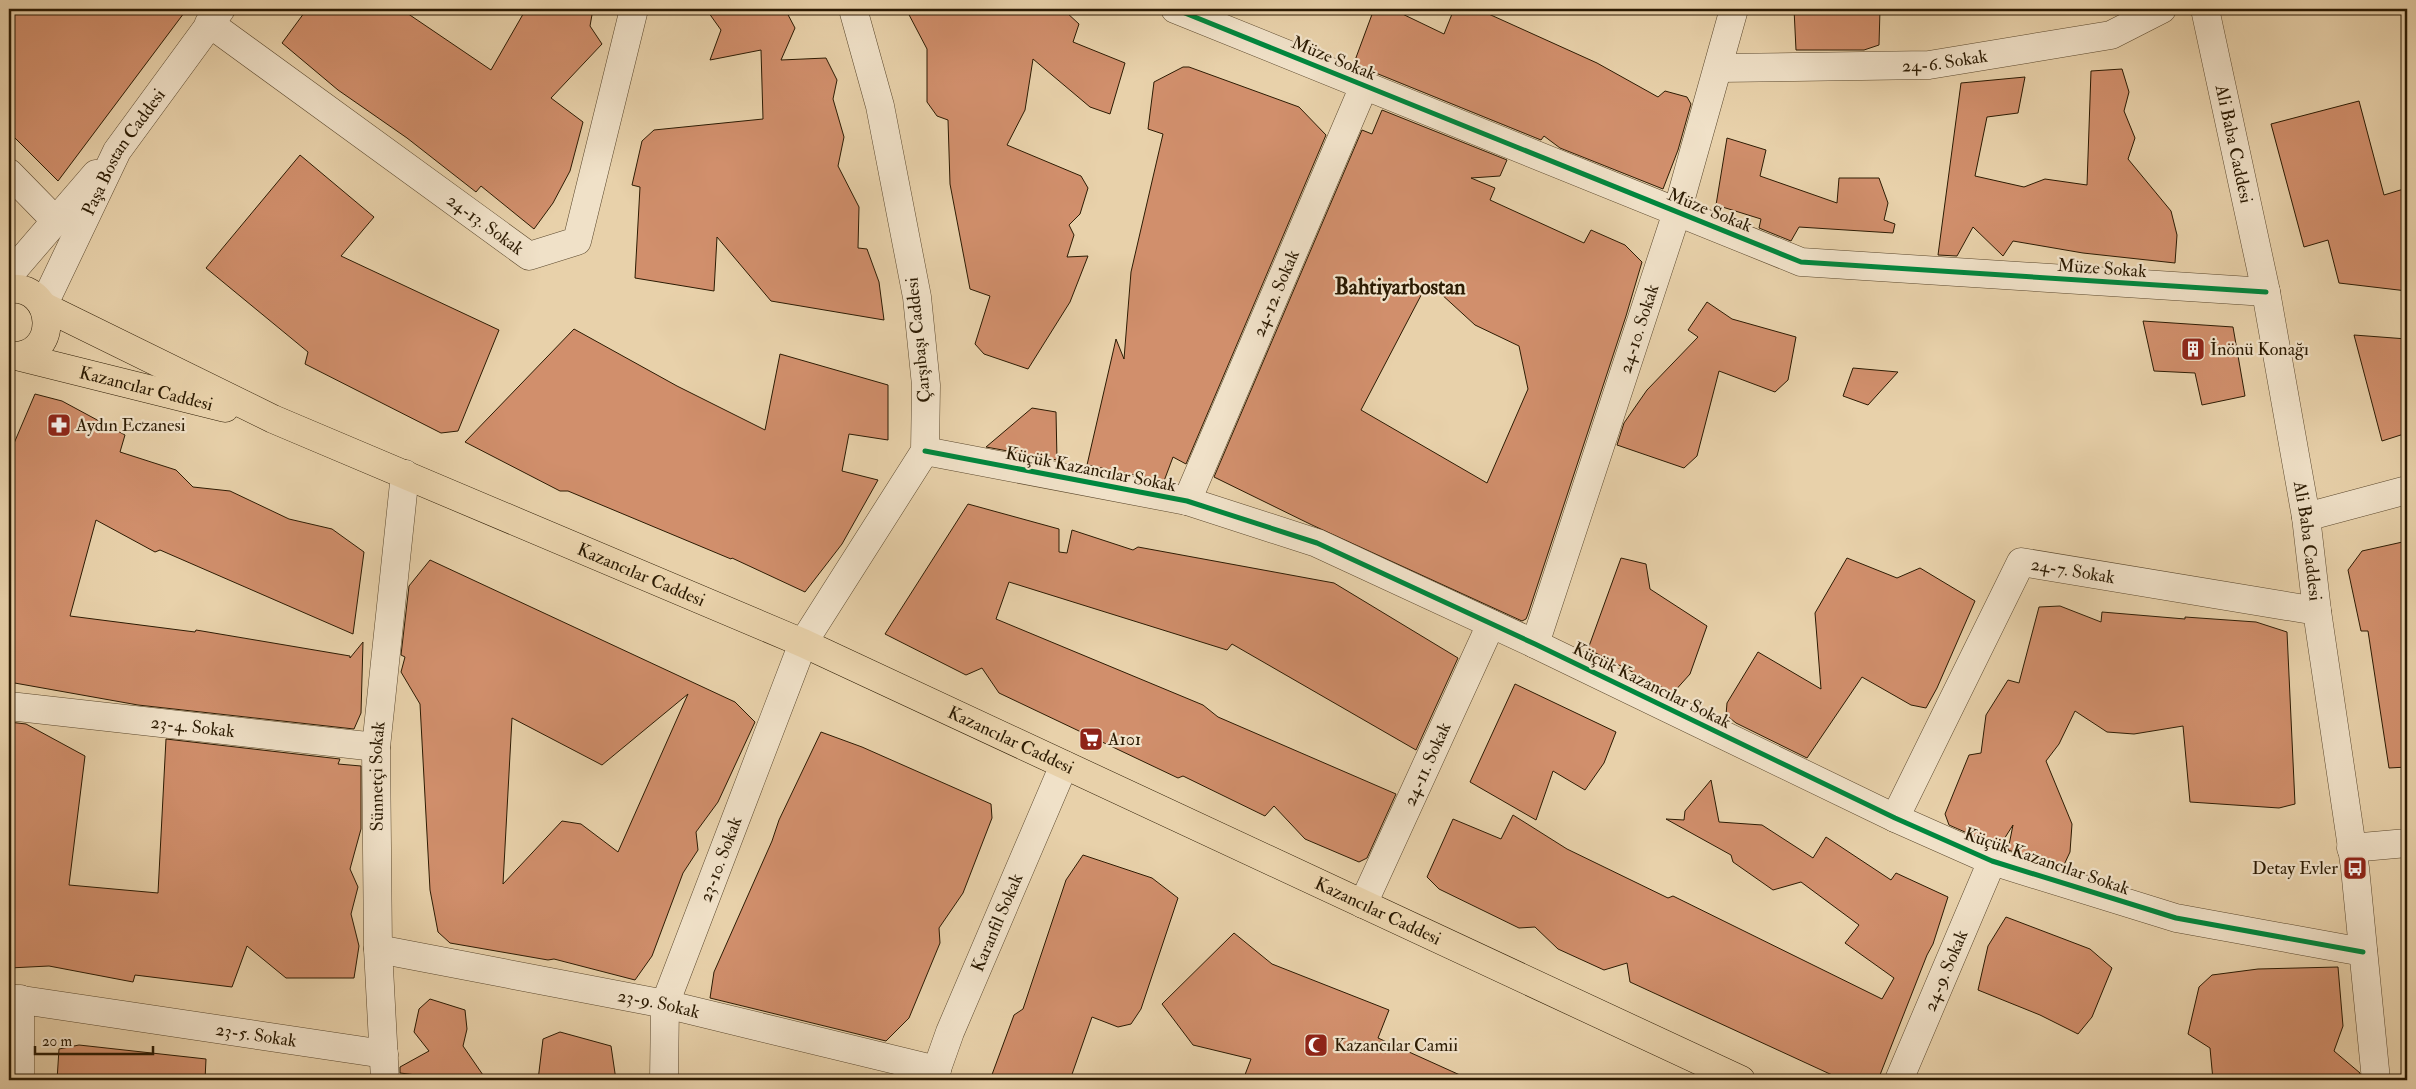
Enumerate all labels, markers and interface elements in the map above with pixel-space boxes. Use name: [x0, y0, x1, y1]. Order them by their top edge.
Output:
street label: Müze Sokak: [1288, 31, 1380, 86]
street label: 24-6. Sokak: [1902, 44, 1989, 77]
street label: Ali Baba Caddesi: [2209, 82, 2258, 206]
street label: Paşa Bostan Caddesi: [77, 84, 171, 219]
street label: Müze Sokak: [1664, 183, 1756, 238]
street label: 24-13. Sokak: [442, 189, 529, 261]
street label: 24-12. Sokak: [1247, 246, 1305, 340]
street label: Müze Sokak: [2056, 254, 2148, 283]
district label: Bahtiyarbostan: [1334, 273, 1466, 302]
street label: Çarşıbaşı Caddesi: [900, 276, 937, 404]
street label: 24-10. Sokak: [1614, 281, 1665, 376]
building icon: İnönü Konağı: [2180, 336, 2206, 362]
place label: İnönü Konağı: [2210, 338, 2309, 361]
street label: Kazancılar Caddesi: [77, 361, 215, 417]
pharmacy icon: Aydın Eczanesi: [46, 412, 72, 438]
place label: Aydın Eczanesi: [75, 414, 186, 437]
street label: Küçük Kazancılar Sokak: [1004, 442, 1179, 497]
street label: Ali Baba Caddesi: [2288, 478, 2327, 602]
street label: Kazancılar Caddesi: [574, 538, 709, 612]
street label: 24-7. Sokak: [2029, 553, 2117, 589]
street label: Küçük Kazancılar Sokak: [1569, 637, 1735, 734]
street label: Kazancılar Caddesi: [944, 701, 1078, 780]
street label: 23-4. Sokak: [150, 711, 236, 743]
street label: 24-11. Sokak: [1398, 718, 1457, 810]
street label: Sünnetçi Sokak: [365, 720, 391, 831]
supermarket icon: A101: [1078, 726, 1104, 752]
place label: A101: [1107, 728, 1141, 751]
street label: 23-10. Sokak: [694, 813, 748, 905]
street label: Küçük Kazancılar Sokak: [1961, 822, 2133, 901]
bus stop icon: Detay Evler: [2342, 855, 2368, 881]
place label: Detay Evler: [2252, 857, 2338, 880]
street label: Karanfil Sokak: [966, 870, 1029, 975]
street label: Kazancılar Caddesi: [1311, 872, 1445, 951]
street label: 24-9. Sokak: [1919, 926, 1974, 1015]
street label: 23-9. Sokak: [616, 984, 702, 1024]
street label: 23-5. Sokak: [214, 1018, 299, 1053]
scale bar: [35, 1024, 152, 1056]
text: 20 m: [42, 1032, 72, 1051]
mosque icon: Kazancılar Camii: [1303, 1032, 1329, 1058]
place label: Kazancılar Camii: [1334, 1034, 1458, 1057]

